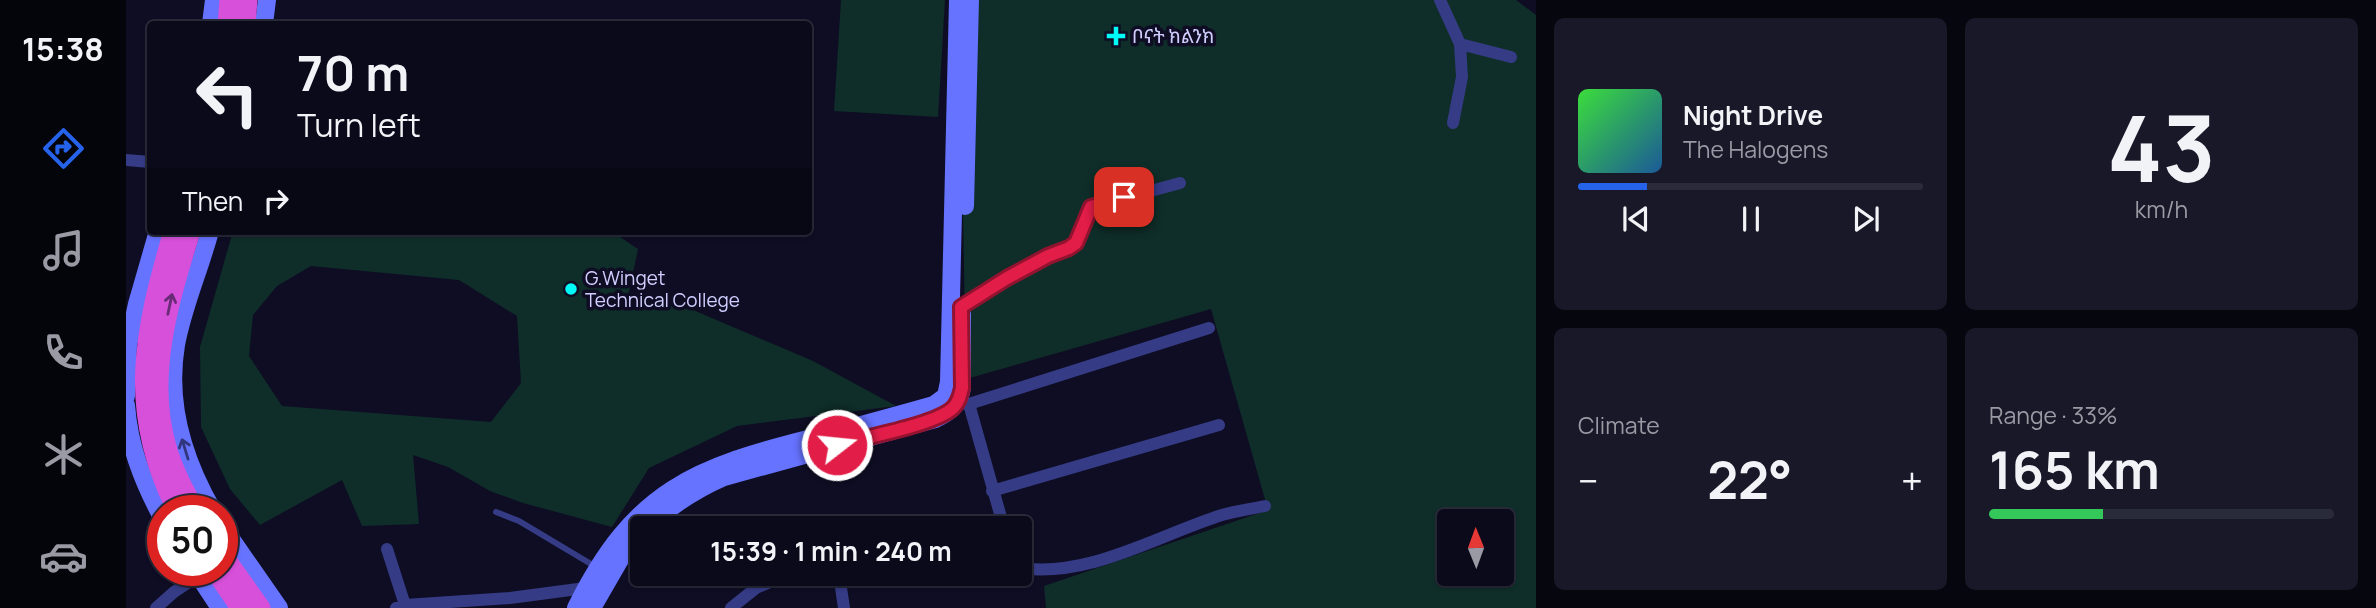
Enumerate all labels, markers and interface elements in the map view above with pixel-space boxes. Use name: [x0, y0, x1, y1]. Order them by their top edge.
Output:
place label: ቦናት ክልንክ: [1132, 23, 1214, 49]
marker: ቦናት ክልንክ: [1106, 26, 1126, 46]
text: 15:38: [22, 27, 104, 71]
text: 70 m: [297, 39, 409, 106]
icon: left: [182, 49, 273, 140]
text: 43: [2107, 85, 2216, 209]
text: Night Drive: [1683, 97, 1823, 133]
text: Turn left: [297, 103, 421, 147]
icon: directions: [39, 124, 88, 173]
text: The Halogens: [1683, 133, 1828, 165]
pin: [1094, 167, 1154, 227]
icon: arrive: [1105, 178, 1143, 216]
icon: right: [257, 182, 295, 220]
text: Then: [182, 183, 243, 219]
text: km/h: [2135, 193, 2188, 225]
icon: previous: [1617, 200, 1655, 238]
icon: pause: [1732, 200, 1770, 238]
icon: next: [1847, 200, 1885, 238]
icon: music: [39, 226, 88, 275]
place label: G.Winget Technical College: [585, 265, 740, 313]
marker: G.Winget Technical College: [563, 281, 579, 297]
one-way arrow: [164, 293, 178, 316]
icon: phone: [39, 328, 88, 377]
text: Range · 33%: [1989, 399, 2118, 431]
position arrow: [800, 408, 874, 482]
text: Climate: [1578, 409, 1660, 441]
icon: climate: [39, 430, 88, 479]
text: 165 km: [1989, 434, 2160, 505]
one-way arrow: [177, 438, 190, 460]
text: 22°: [1707, 444, 1792, 515]
text: −: [1578, 454, 1599, 506]
text: +: [1901, 454, 1923, 506]
speed limit sign: 50: [147, 495, 238, 586]
north arrow: [1437, 509, 1514, 586]
map controls: [1437, 509, 1514, 586]
icon: car: [39, 532, 88, 581]
text: 15:39 · 1 min · 240 m: [710, 533, 952, 569]

